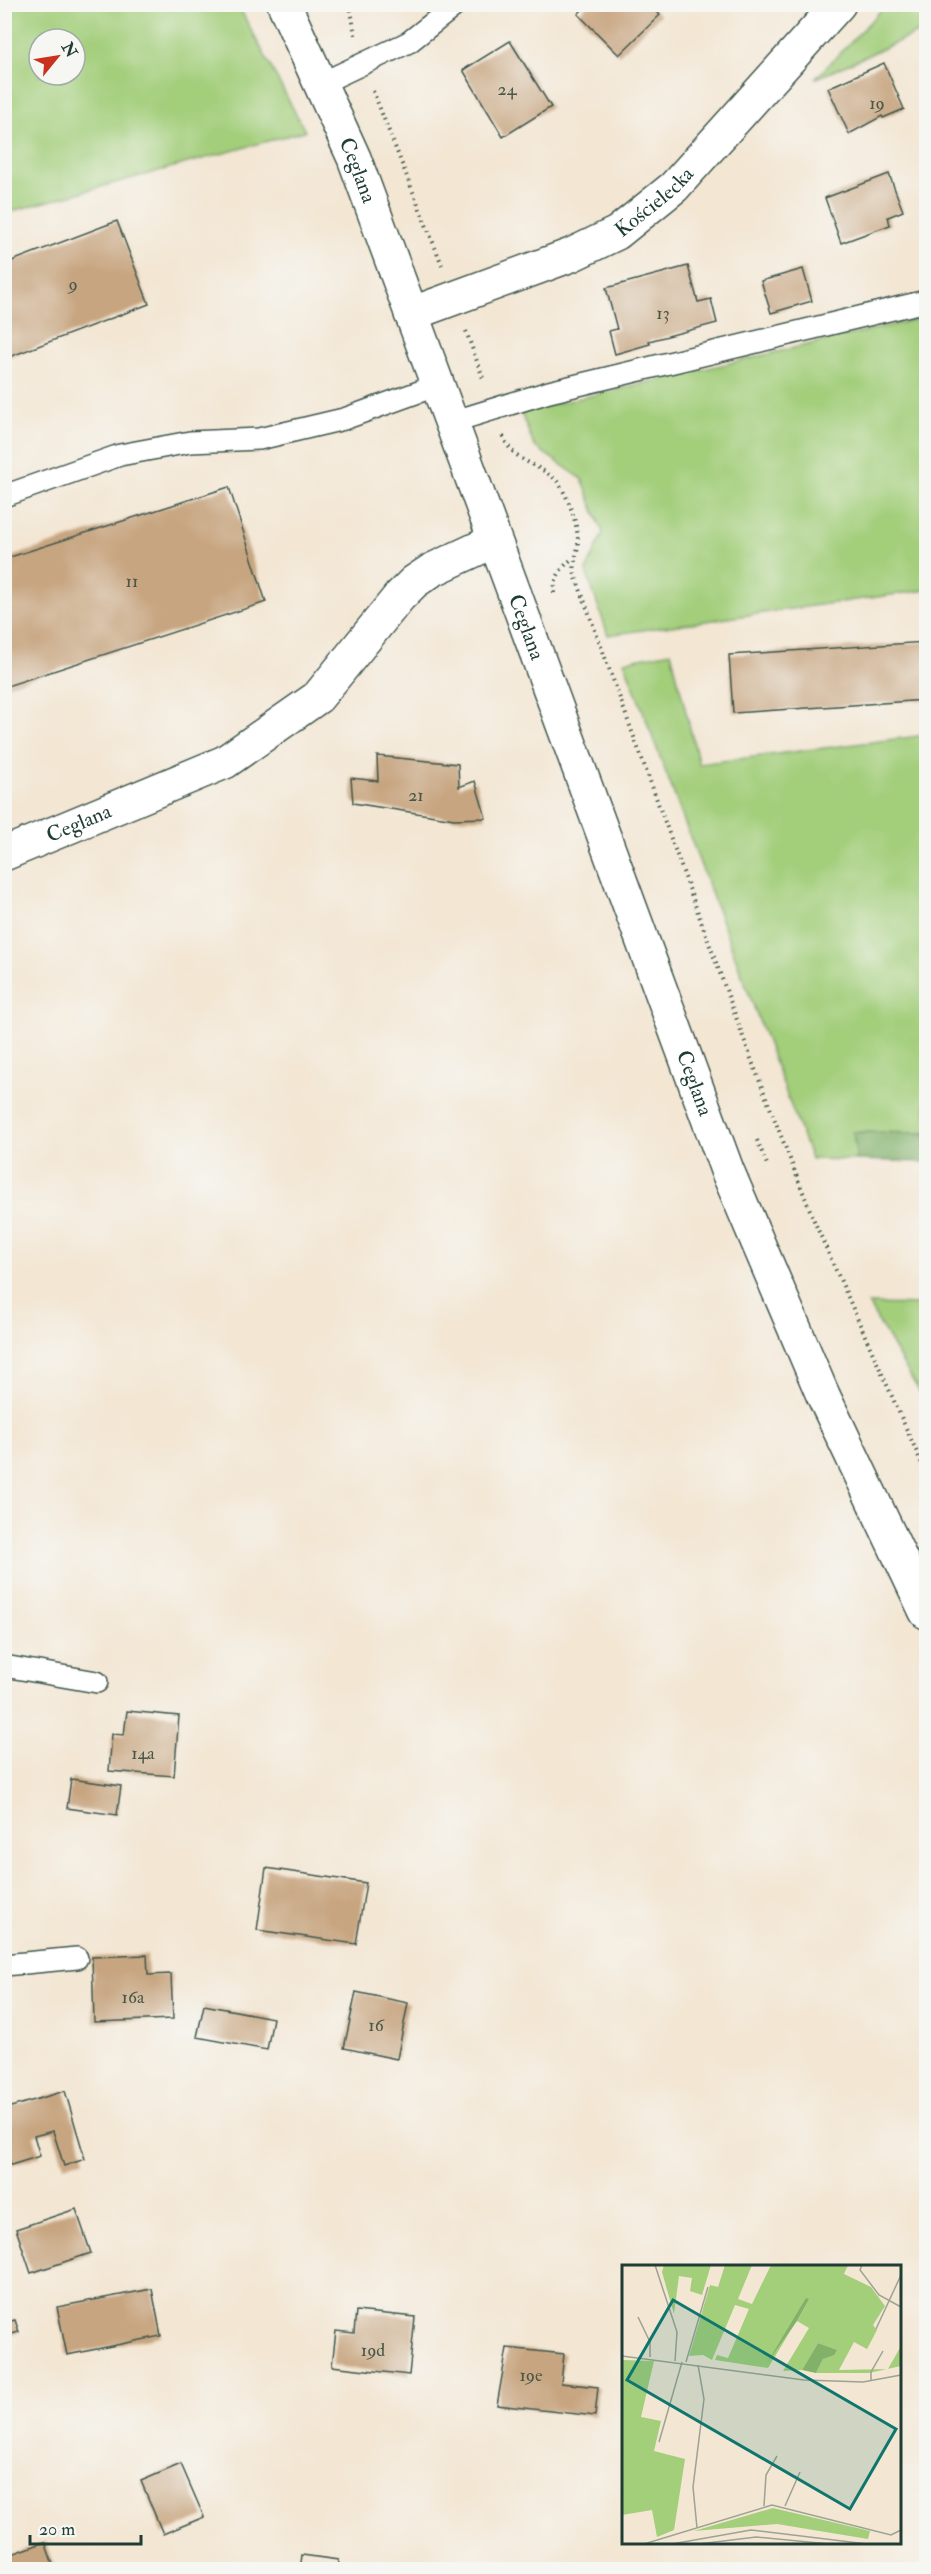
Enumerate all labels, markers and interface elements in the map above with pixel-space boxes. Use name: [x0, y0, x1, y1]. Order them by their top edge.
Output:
north arrow: [27, 27, 87, 87]
text: N: [56, 38, 82, 62]
house number: 24: [498, 78, 518, 101]
house number: 19: [869, 92, 885, 115]
street label: Ceglana: [333, 133, 383, 207]
street label: Kościelecka: [609, 161, 700, 243]
house number: 9: [66, 273, 78, 296]
house number: 13: [656, 302, 670, 325]
house number: 11: [126, 570, 138, 593]
street label: Ceglana: [502, 590, 551, 664]
house number: 21: [408, 784, 424, 807]
street label: Ceglana: [42, 797, 116, 848]
street label: Ceglana: [671, 1046, 719, 1120]
house number: 14a: [131, 1742, 155, 1765]
house number: 16a: [122, 1986, 145, 2009]
house number: 16: [368, 2014, 385, 2037]
inset map: [622, 2265, 901, 2544]
house number: 19d: [361, 2339, 385, 2362]
house number: 19e: [519, 2364, 543, 2387]
scale bar: [30, 2508, 141, 2546]
text: 20 m: [39, 2518, 75, 2541]

